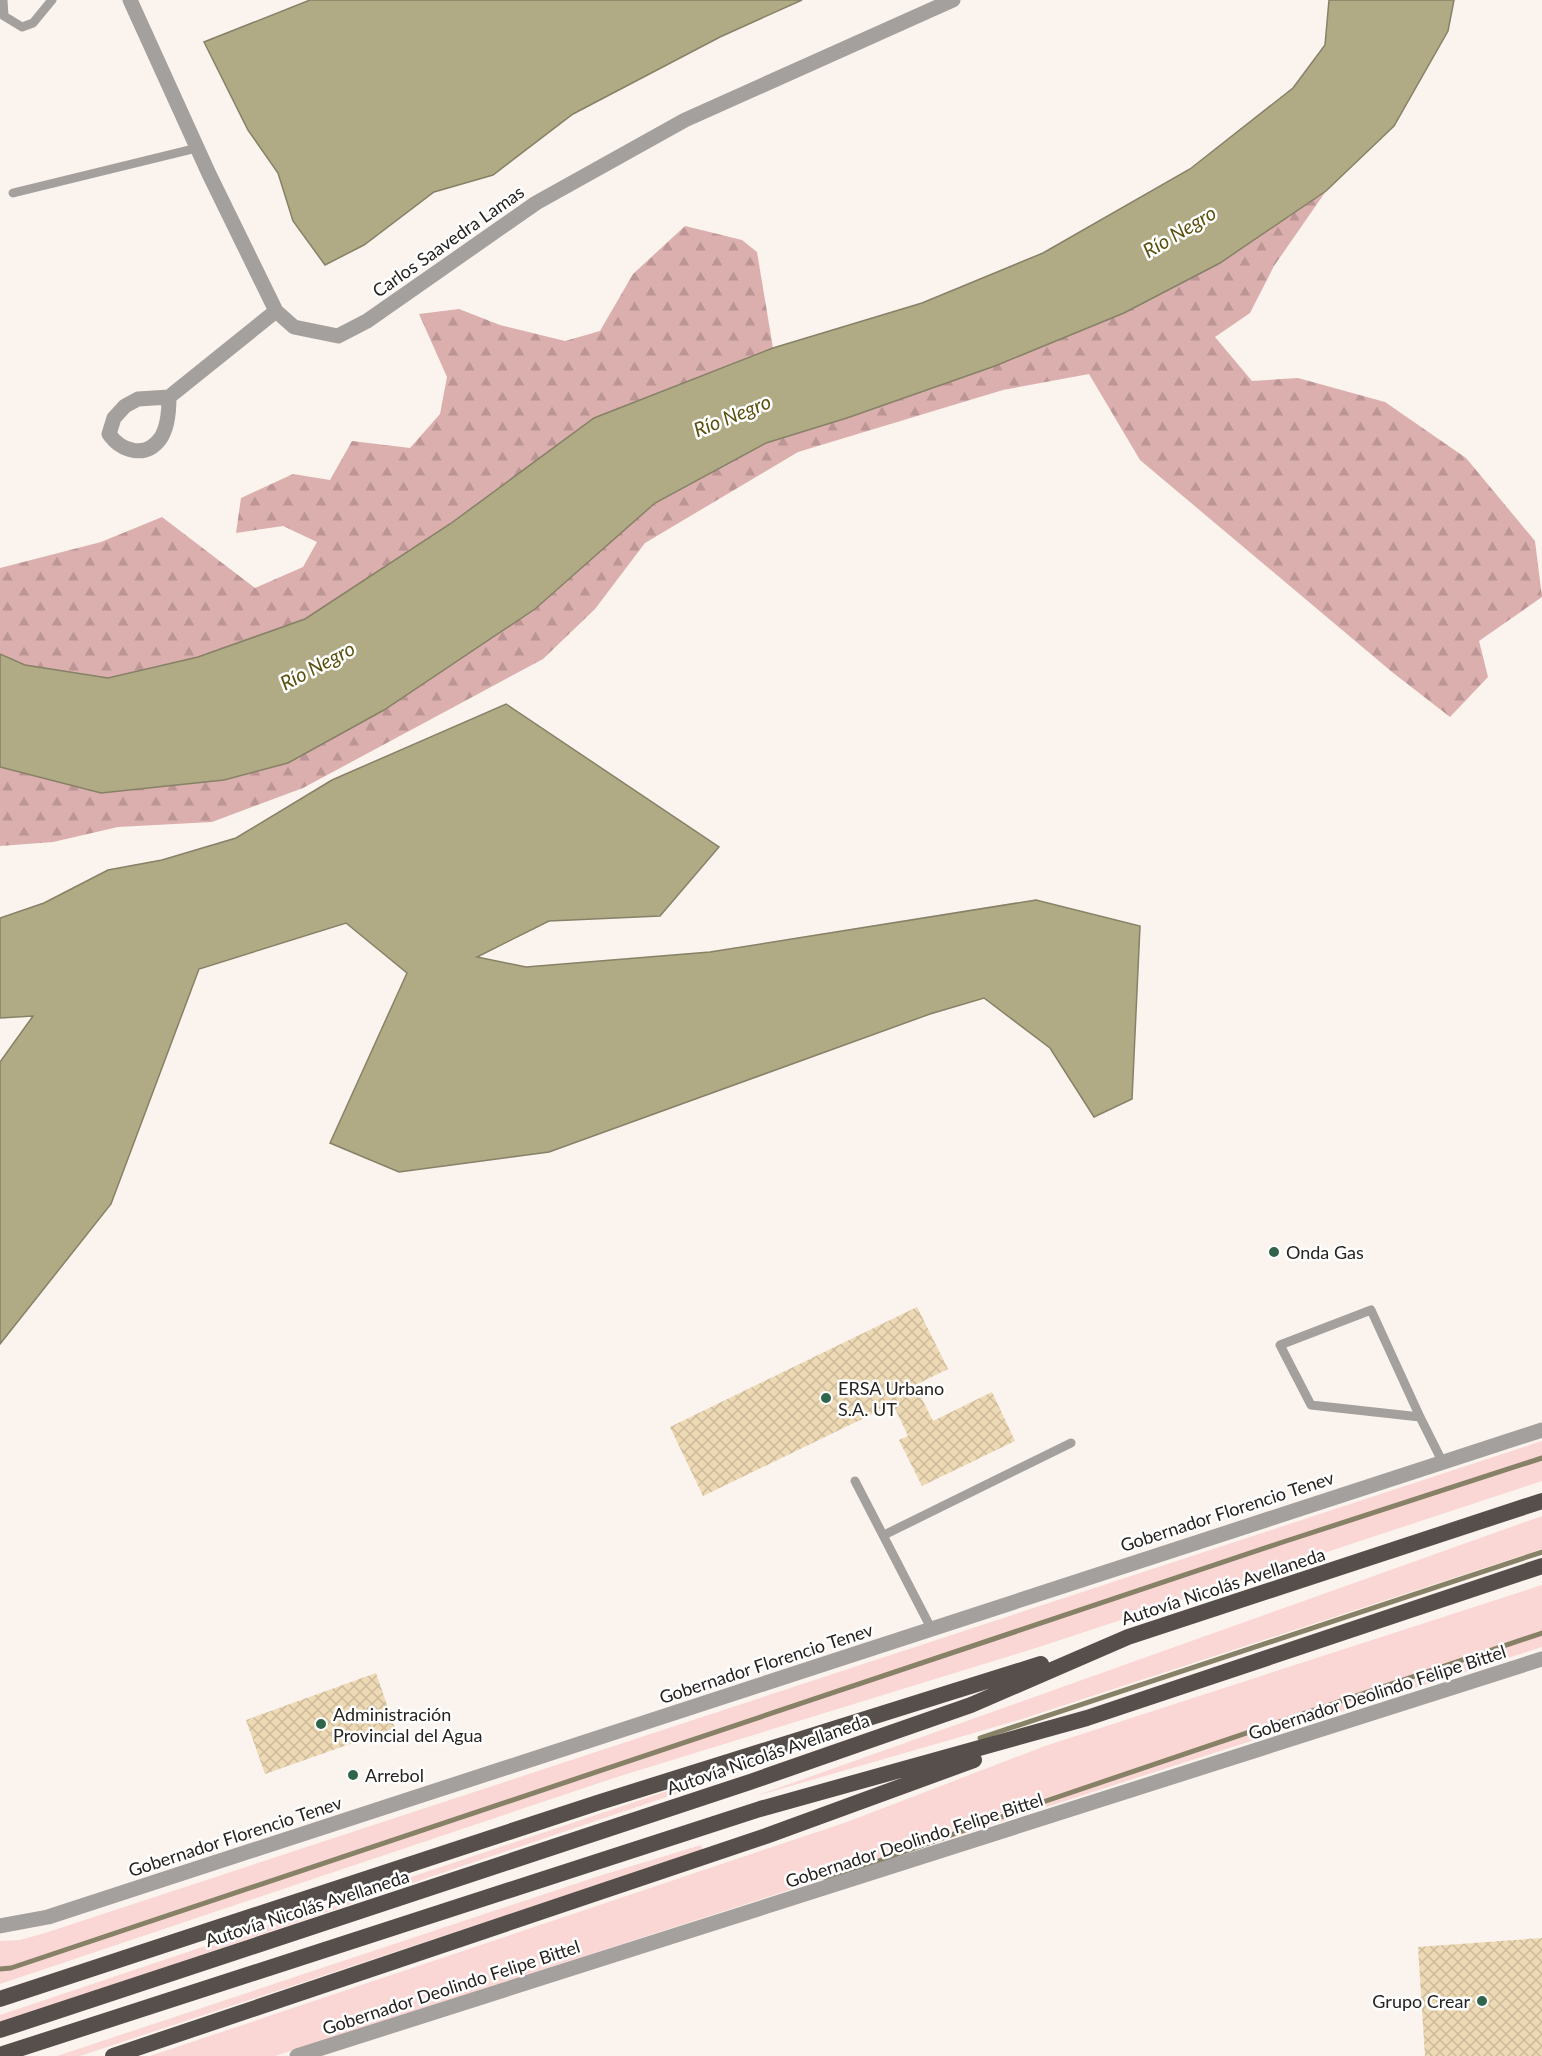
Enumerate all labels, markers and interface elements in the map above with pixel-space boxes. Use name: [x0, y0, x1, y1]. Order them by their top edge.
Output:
street label: Carlos Saavedra Lamas: [368, 180, 528, 302]
water label: Río Negro: [1138, 200, 1220, 262]
water label: Río Negro: [690, 389, 774, 441]
water label: Río Negro: [276, 635, 358, 695]
place label: Onda Gas: [1286, 1241, 1364, 1263]
marker: Onda Gas: [1267, 1245, 1281, 1259]
place label: ERSA Urbano S.A. UT: [838, 1377, 944, 1420]
marker: ERSA Urbano S.A. UT: [819, 1391, 833, 1405]
street label: Gobernador Florencio Tenev: [1117, 1466, 1337, 1556]
street label: Autovía Nicolás Avellaneda: [1118, 1543, 1328, 1629]
street label: Gobernador Florencio Tenev: [656, 1618, 876, 1708]
street label: Gobernador Deolindo Felipe Bittel: [1245, 1640, 1509, 1744]
place label: Administración Provincial del Agua: [333, 1703, 483, 1746]
street label: Autovía Nicolás Avellaneda: [664, 1709, 872, 1799]
marker: Administración Provincial del Agua: [314, 1717, 328, 1731]
place label: Arrebol: [365, 1764, 424, 1786]
marker: Arrebol: [346, 1768, 360, 1782]
street label: Gobernador Deolindo Felipe Bittel: [782, 1788, 1046, 1892]
street label: Gobernador Florencio Tenev: [125, 1791, 345, 1881]
street label: Autovía Nicolás Avellaneda: [202, 1865, 412, 1951]
street label: Gobernador Deolindo Felipe Bittel: [319, 1935, 583, 2039]
place label: Grupo Crear: [1372, 1990, 1470, 2012]
marker: Grupo Crear: [1475, 1994, 1489, 2008]

